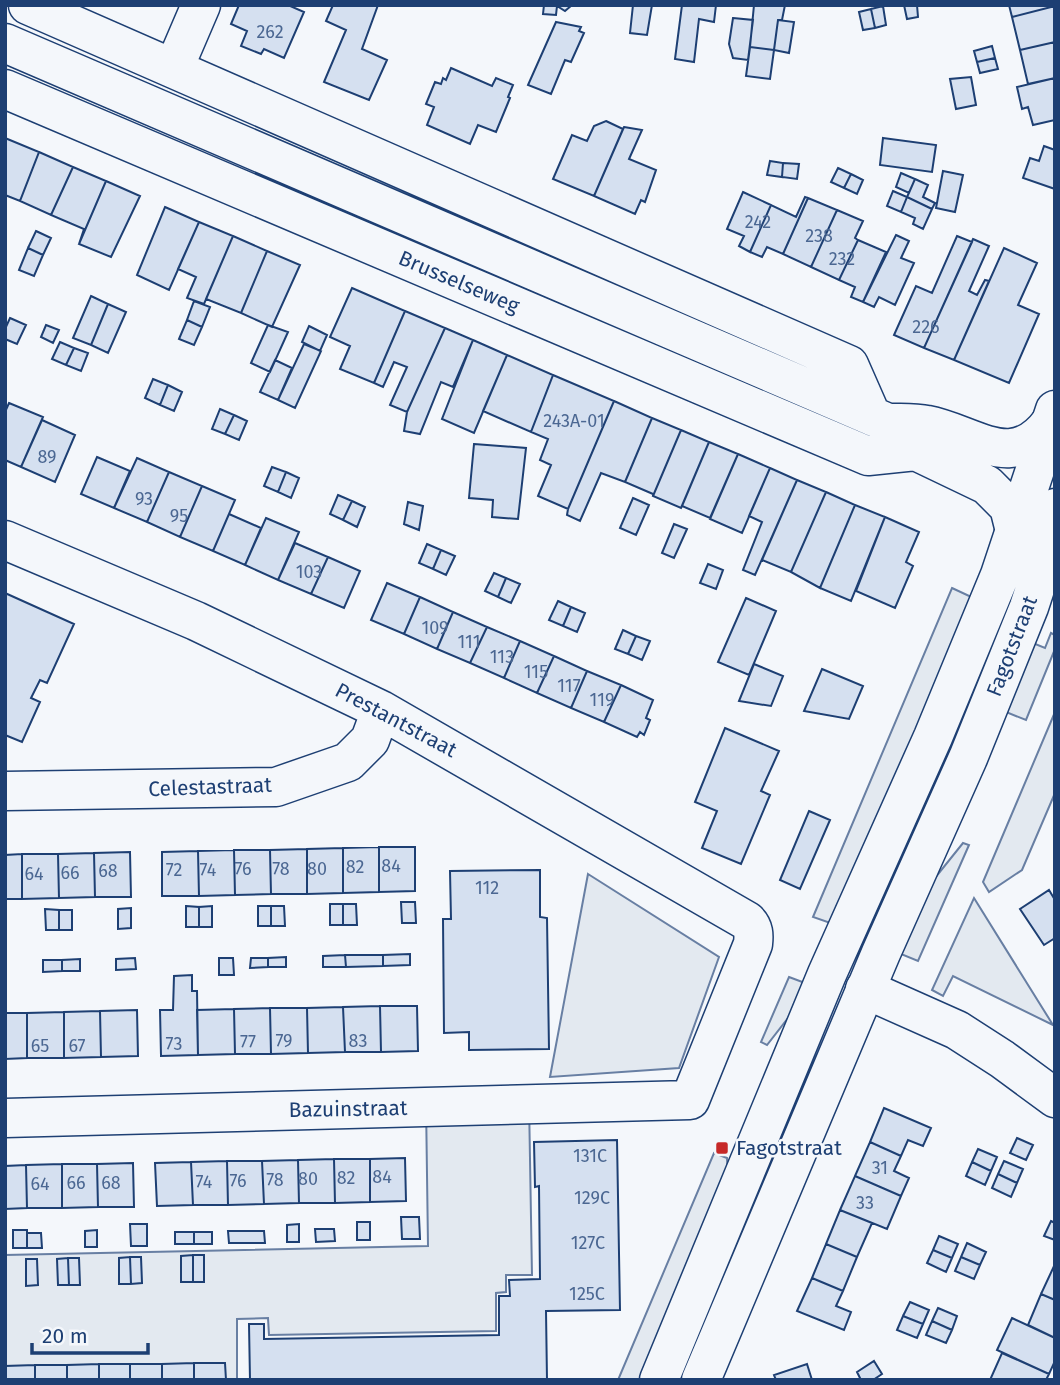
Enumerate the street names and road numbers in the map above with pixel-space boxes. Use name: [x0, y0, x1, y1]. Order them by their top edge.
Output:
street label: Brusselseweg: [395, 245, 523, 319]
street label: Fagotstraat: [981, 592, 1043, 700]
street label: Prestantstraat: [331, 677, 462, 763]
street label: Celestastraat: [148, 772, 273, 802]
street label: Bazuinstraat: [288, 1095, 408, 1123]

